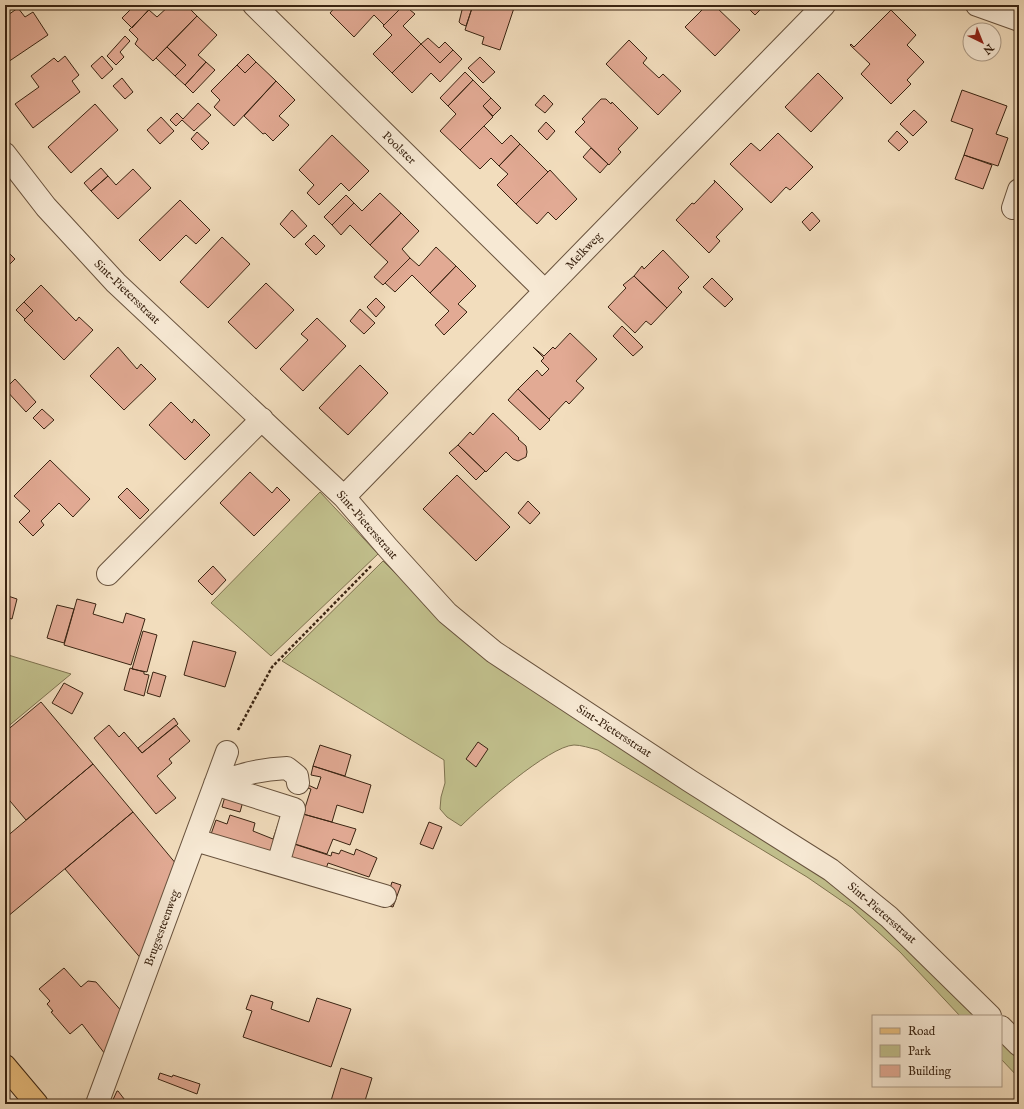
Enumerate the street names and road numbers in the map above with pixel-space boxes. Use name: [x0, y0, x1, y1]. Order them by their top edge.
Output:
street label: Poolster: [379, 128, 419, 168]
street label: Melkweg: [563, 229, 606, 273]
street label: Sint-Pietersstraat: [91, 257, 163, 327]
street label: Sint-Pietersstraat: [333, 487, 401, 563]
street label: Sint-Pietersstraat: [574, 701, 654, 761]
street label: Sint-Pietersstraat: [844, 879, 920, 947]
street label: Brugsesteenweg: [141, 887, 183, 968]

